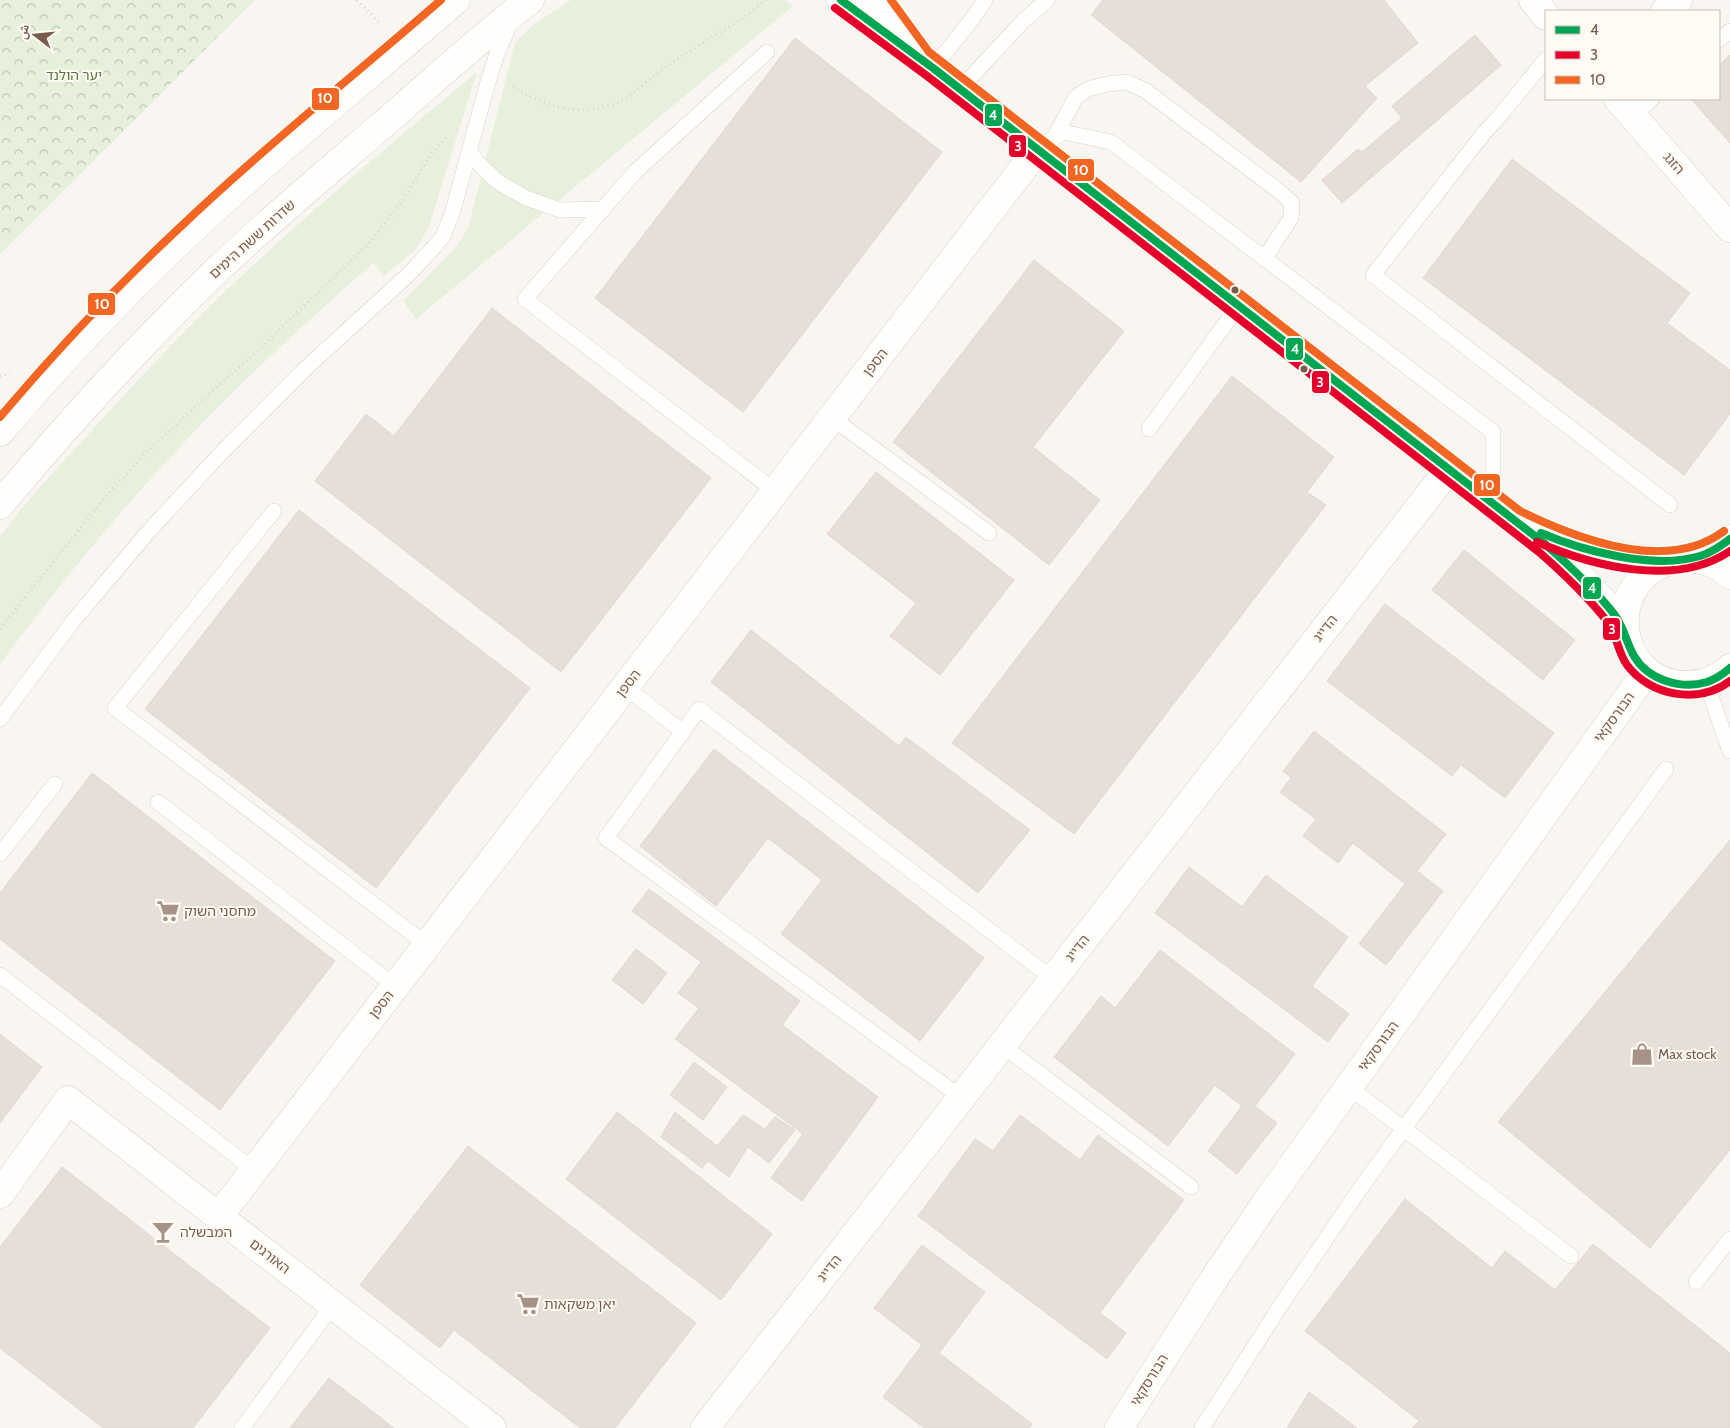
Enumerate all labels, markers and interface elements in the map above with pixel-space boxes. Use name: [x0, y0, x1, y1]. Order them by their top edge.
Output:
north arrow: [10, 10, 60, 60]
legend: [1545, 10, 1720, 100]
text: 4: [1590, 21, 1599, 39]
text: ش: [12, 22, 33, 41]
text: 3: [1590, 46, 1598, 64]
park label: יער הולנד: [46, 66, 102, 84]
text: 10: [1590, 71, 1605, 89]
line badge: 10: [311, 87, 340, 111]
text: 10: [317, 89, 333, 107]
line badge: 4: [984, 103, 1003, 127]
text: 4: [989, 106, 997, 124]
line badge: 3: [1008, 134, 1027, 158]
text: 3: [1014, 137, 1022, 155]
street label: הזגג: [1659, 148, 1689, 178]
line badge: 10: [1067, 158, 1095, 182]
text: 10: [1073, 161, 1089, 179]
street label: שדרות ששת הימים: [205, 195, 299, 283]
unlabelled marker: [1230, 285, 1240, 295]
line badge: 10: [87, 292, 116, 316]
text: 10: [94, 295, 110, 313]
line badge: 4: [1285, 337, 1304, 361]
text: 4: [1291, 340, 1299, 358]
street label: הספן: [858, 344, 892, 380]
unlabelled marker: [1299, 364, 1309, 374]
line badge: 3: [1311, 370, 1330, 394]
text: 3: [1316, 373, 1324, 391]
line badge: 10: [1473, 473, 1501, 497]
text: 10: [1479, 476, 1495, 494]
line badge: 4: [1582, 576, 1602, 600]
text: 4: [1588, 579, 1596, 597]
street label: הדייג: [1309, 611, 1341, 645]
line badge: 3: [1602, 617, 1621, 641]
text: 3: [1608, 620, 1616, 638]
street label: הספן: [611, 665, 645, 701]
street label: הבורסקאי: [1590, 688, 1638, 746]
supermarket icon: מחסני השוק: [155, 898, 181, 924]
place label: מחסני השוק: [184, 902, 256, 920]
street label: הדייג: [1061, 931, 1093, 965]
street label: הספן: [364, 986, 398, 1022]
street label: הבורסקאי: [1354, 1017, 1402, 1075]
shop icon: Max stock: [1629, 1041, 1655, 1067]
place label: Max stock: [1658, 1045, 1717, 1063]
bar icon: המבשלה: [150, 1219, 176, 1245]
place label: המבשלה: [180, 1223, 232, 1241]
street label: האורגים: [246, 1234, 294, 1278]
street label: הדייג: [813, 1251, 845, 1285]
supermarket icon: יאן משקאות: [515, 1291, 541, 1317]
place label: יאן משקאות: [544, 1295, 616, 1313]
street label: הבורסקאי: [1126, 1350, 1172, 1410]

